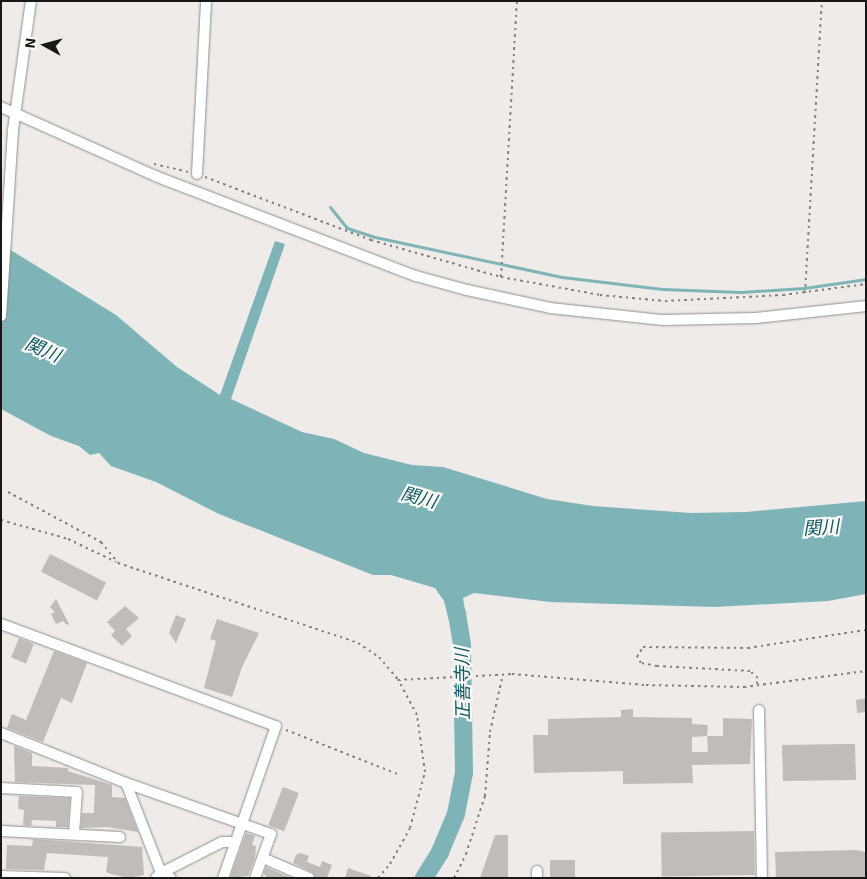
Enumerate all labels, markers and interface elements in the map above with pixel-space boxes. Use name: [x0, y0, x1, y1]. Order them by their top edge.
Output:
north arrow: [20, 20, 70, 70]
text: N: [21, 37, 39, 49]
water label: 関川: [22, 332, 64, 366]
water label: 関川: [399, 482, 439, 512]
water label: 関川: [802, 515, 840, 539]
water label: 正善寺川: [451, 648, 473, 720]

